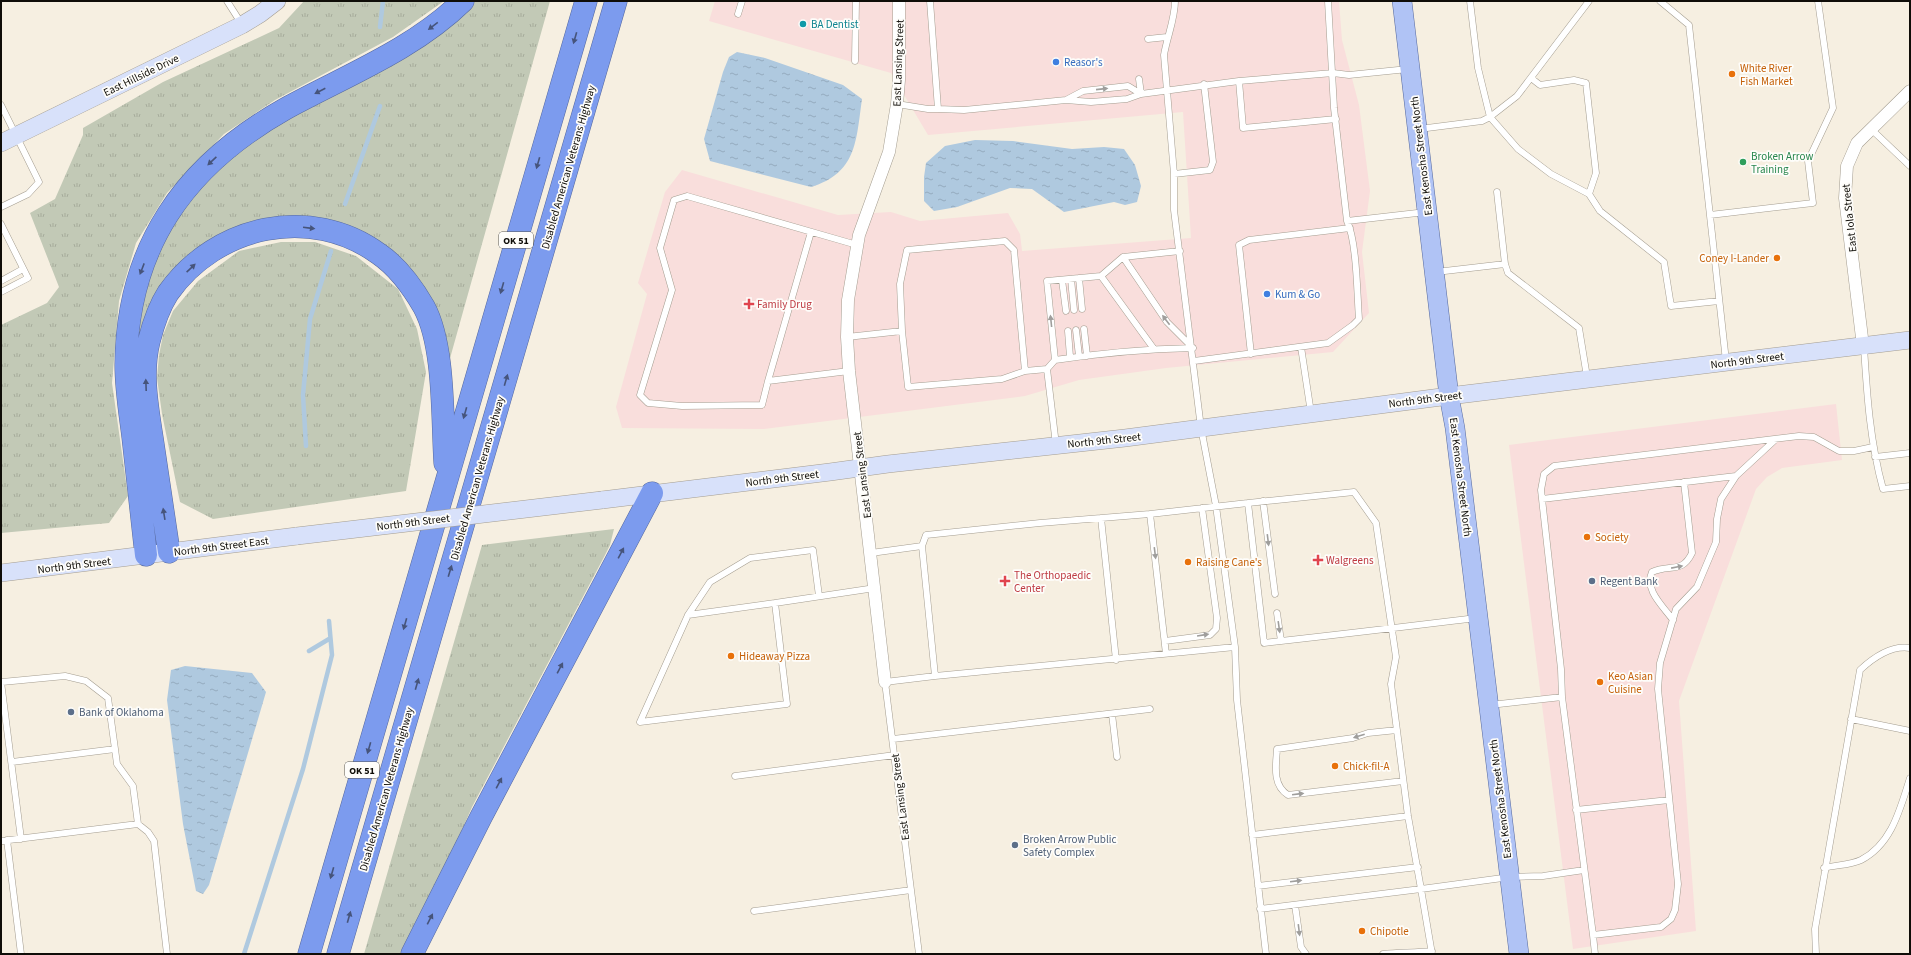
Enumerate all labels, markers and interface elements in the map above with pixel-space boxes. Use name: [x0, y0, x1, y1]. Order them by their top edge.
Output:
place label: BA Dentist: [811, 17, 859, 32]
marker: BA Dentist: [798, 19, 808, 29]
street label: East Lansing Street: [889, 19, 908, 107]
one-way arrow: [427, 21, 438, 30]
one-way arrow: [572, 33, 578, 45]
street label: East Hillside Drive: [101, 50, 182, 100]
place label: Reasor's: [1064, 55, 1103, 70]
marker: Reasor's: [1051, 57, 1061, 67]
place label: White River Fish Market: [1740, 61, 1793, 89]
marker: White River Fish Market: [1727, 69, 1737, 79]
street label: Disabled American Veterans Highway: [538, 84, 599, 251]
one-way arrow: [1096, 85, 1108, 92]
one-way arrow: [315, 87, 326, 94]
street label: East Kenosha Street North: [1407, 95, 1436, 216]
place label: Broken Arrow Training: [1751, 149, 1813, 177]
one-way arrow: [206, 156, 217, 165]
one-way arrow: [535, 157, 541, 169]
marker: Broken Arrow Training: [1738, 157, 1748, 167]
street label: East Iola Street: [1838, 183, 1861, 253]
one-way arrow: [303, 225, 316, 231]
road number: OK 51: [499, 232, 533, 248]
place label: Coney I-Lander: [1699, 251, 1769, 266]
marker: Coney I-Lander: [1772, 253, 1782, 263]
one-way arrow: [139, 263, 145, 275]
one-way arrow: [186, 263, 196, 273]
one-way arrow: [499, 282, 505, 294]
place label: Kum & Go: [1275, 287, 1320, 302]
marker: Kum & Go: [1262, 289, 1272, 299]
place label: Family Drug: [757, 297, 812, 312]
marker: Family Drug: [744, 299, 754, 309]
one-way arrow: [1162, 314, 1170, 325]
one-way arrow: [1048, 315, 1054, 327]
street label: North 9th Street: [1710, 349, 1785, 372]
one-way arrow: [503, 374, 509, 386]
one-way arrow: [142, 379, 149, 391]
street label: North 9th Street: [1388, 388, 1463, 411]
street label: Disabled American Veterans Highway: [447, 395, 508, 562]
one-way arrow: [462, 407, 468, 419]
street label: East Kenosha Street North: [1446, 417, 1475, 538]
street label: North 9th Street: [1067, 429, 1142, 452]
street label: East Lansing Street: [850, 430, 875, 519]
street label: North 9th Street: [745, 467, 820, 490]
one-way arrow: [160, 508, 166, 520]
street label: North 9th Street: [376, 511, 451, 534]
place label: Society: [1595, 530, 1629, 545]
marker: Society: [1582, 532, 1592, 542]
street label: North 9th Street East: [173, 533, 270, 560]
one-way arrow: [1265, 534, 1271, 546]
one-way arrow: [617, 547, 624, 559]
one-way arrow: [1151, 547, 1158, 559]
place label: Walgreens: [1326, 553, 1374, 568]
street label: North 9th Street: [37, 554, 112, 577]
place label: Raising Cane's: [1196, 555, 1262, 570]
marker: Walgreens: [1313, 555, 1323, 565]
marker: Raising Cane's: [1183, 557, 1193, 567]
one-way arrow: [1670, 563, 1683, 569]
one-way arrow: [447, 565, 453, 577]
place label: The Orthopaedic Center: [1014, 568, 1091, 596]
place label: Regent Bank: [1600, 574, 1658, 589]
marker: The Orthopaedic Center: [999, 575, 1011, 587]
marker: Regent Bank: [1587, 576, 1597, 586]
one-way arrow: [402, 618, 408, 630]
one-way arrow: [1276, 621, 1282, 633]
one-way arrow: [1197, 632, 1210, 638]
place label: Hideaway Pizza: [739, 649, 810, 664]
marker: Hideaway Pizza: [726, 651, 736, 661]
one-way arrow: [557, 662, 563, 674]
place label: Keo Asian Cuisine: [1608, 669, 1653, 697]
marker: Keo Asian Cuisine: [1595, 677, 1605, 687]
one-way arrow: [414, 678, 420, 690]
place label: Bank of Oklahoma: [79, 705, 164, 720]
street label: Disabled American Veterans Highway: [356, 706, 417, 873]
marker: Bank of Oklahoma: [66, 707, 76, 717]
one-way arrow: [1352, 733, 1364, 739]
street label: East Kenosha Street North: [1486, 738, 1515, 859]
one-way arrow: [366, 743, 372, 755]
street label: East Lansing Street: [888, 752, 913, 841]
place label: Chick-fil-A: [1343, 759, 1390, 774]
marker: Chick-fil-A: [1330, 761, 1340, 771]
road number: OK 51: [345, 762, 379, 778]
one-way arrow: [496, 777, 503, 789]
one-way arrow: [1292, 791, 1304, 797]
place label: Broken Arrow Public Safety Complex: [1023, 832, 1116, 860]
marker: Broken Arrow Public Safety Complex: [1010, 840, 1020, 850]
one-way arrow: [329, 867, 335, 879]
one-way arrow: [1290, 878, 1302, 884]
one-way arrow: [346, 910, 352, 922]
one-way arrow: [427, 913, 433, 925]
one-way arrow: [1295, 924, 1302, 936]
place label: Chipotle: [1370, 924, 1409, 939]
marker: Chipotle: [1357, 926, 1367, 936]

